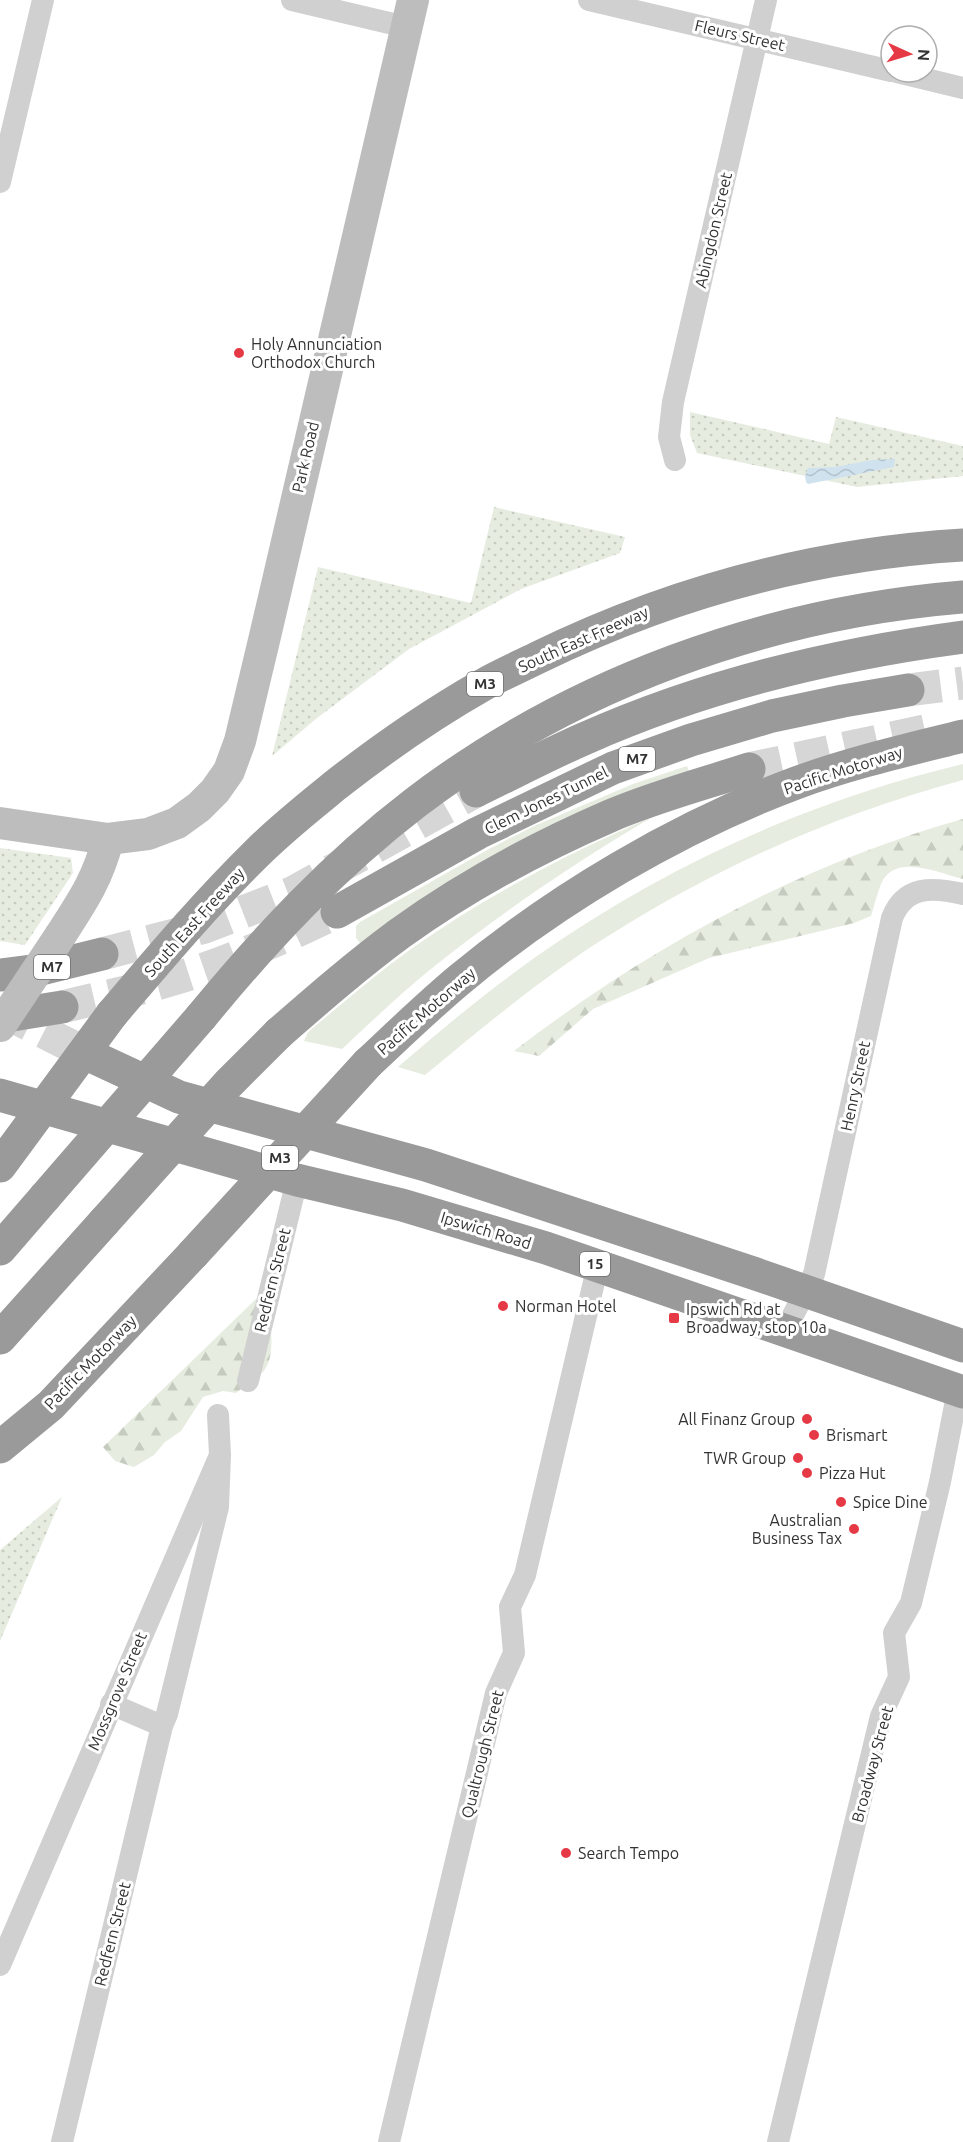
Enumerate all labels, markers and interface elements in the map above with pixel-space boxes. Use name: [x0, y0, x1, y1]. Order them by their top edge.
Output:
street label: Fleurs Street: [693, 16, 787, 54]
north arrow: [879, 24, 939, 84]
text: N: [915, 48, 933, 62]
street label: Abingdon Street: [691, 170, 735, 290]
place label: Holy Annunciation Orthodox Church: [251, 335, 382, 371]
marker: Holy Annunciation Orthodox Church: [232, 346, 246, 360]
street label: Park Road: [288, 420, 322, 494]
street label: South East Freeway: [515, 602, 651, 676]
road number: M3: [467, 672, 503, 696]
street label: Pacific Motorway: [781, 742, 905, 798]
road number: M7: [619, 747, 655, 771]
street label: Clem Jones Tunnel: [481, 762, 611, 838]
street label: South East Freeway: [140, 864, 248, 980]
road number: M7: [34, 955, 70, 979]
street label: Pacific Motorway: [373, 963, 479, 1058]
street label: Henry Street: [837, 1039, 873, 1133]
road number: M3: [262, 1146, 298, 1170]
street label: Ipswich Road: [439, 1208, 533, 1252]
street label: Redfern Street: [250, 1225, 294, 1334]
road number: 15: [580, 1252, 610, 1276]
place label: Norman Hotel: [515, 1297, 616, 1315]
marker: Norman Hotel: [496, 1299, 510, 1313]
place label: Ipswich Rd at Broadway, stop 10a: [686, 1300, 827, 1336]
street label: Pacific Motorway: [41, 1311, 140, 1413]
marker: Ipswich Rd at Broadway, stop 10a: [667, 1311, 681, 1325]
place label: All Finanz Group: [678, 1410, 795, 1428]
marker: All Finanz Group: [800, 1412, 814, 1426]
place label: Brismart: [826, 1426, 888, 1444]
marker: Brismart: [807, 1428, 821, 1442]
place label: TWR Group: [704, 1449, 786, 1467]
marker: TWR Group: [791, 1451, 805, 1465]
place label: Pizza Hut: [819, 1464, 886, 1482]
marker: Pizza Hut: [800, 1466, 814, 1480]
place label: Spice Dine: [853, 1493, 928, 1511]
marker: Spice Dine: [834, 1495, 848, 1509]
place label: Australian Business Tax: [752, 1511, 842, 1547]
marker: Australian Business Tax: [847, 1522, 861, 1536]
street label: Mossgrove Street: [84, 1629, 150, 1753]
street label: Qualtrough Street: [457, 1687, 507, 1820]
street label: Broadway Street: [848, 1703, 896, 1824]
place label: Search Tempo: [578, 1844, 679, 1862]
marker: Search Tempo: [559, 1846, 573, 1860]
street label: Redfern Street: [90, 1879, 134, 1988]

